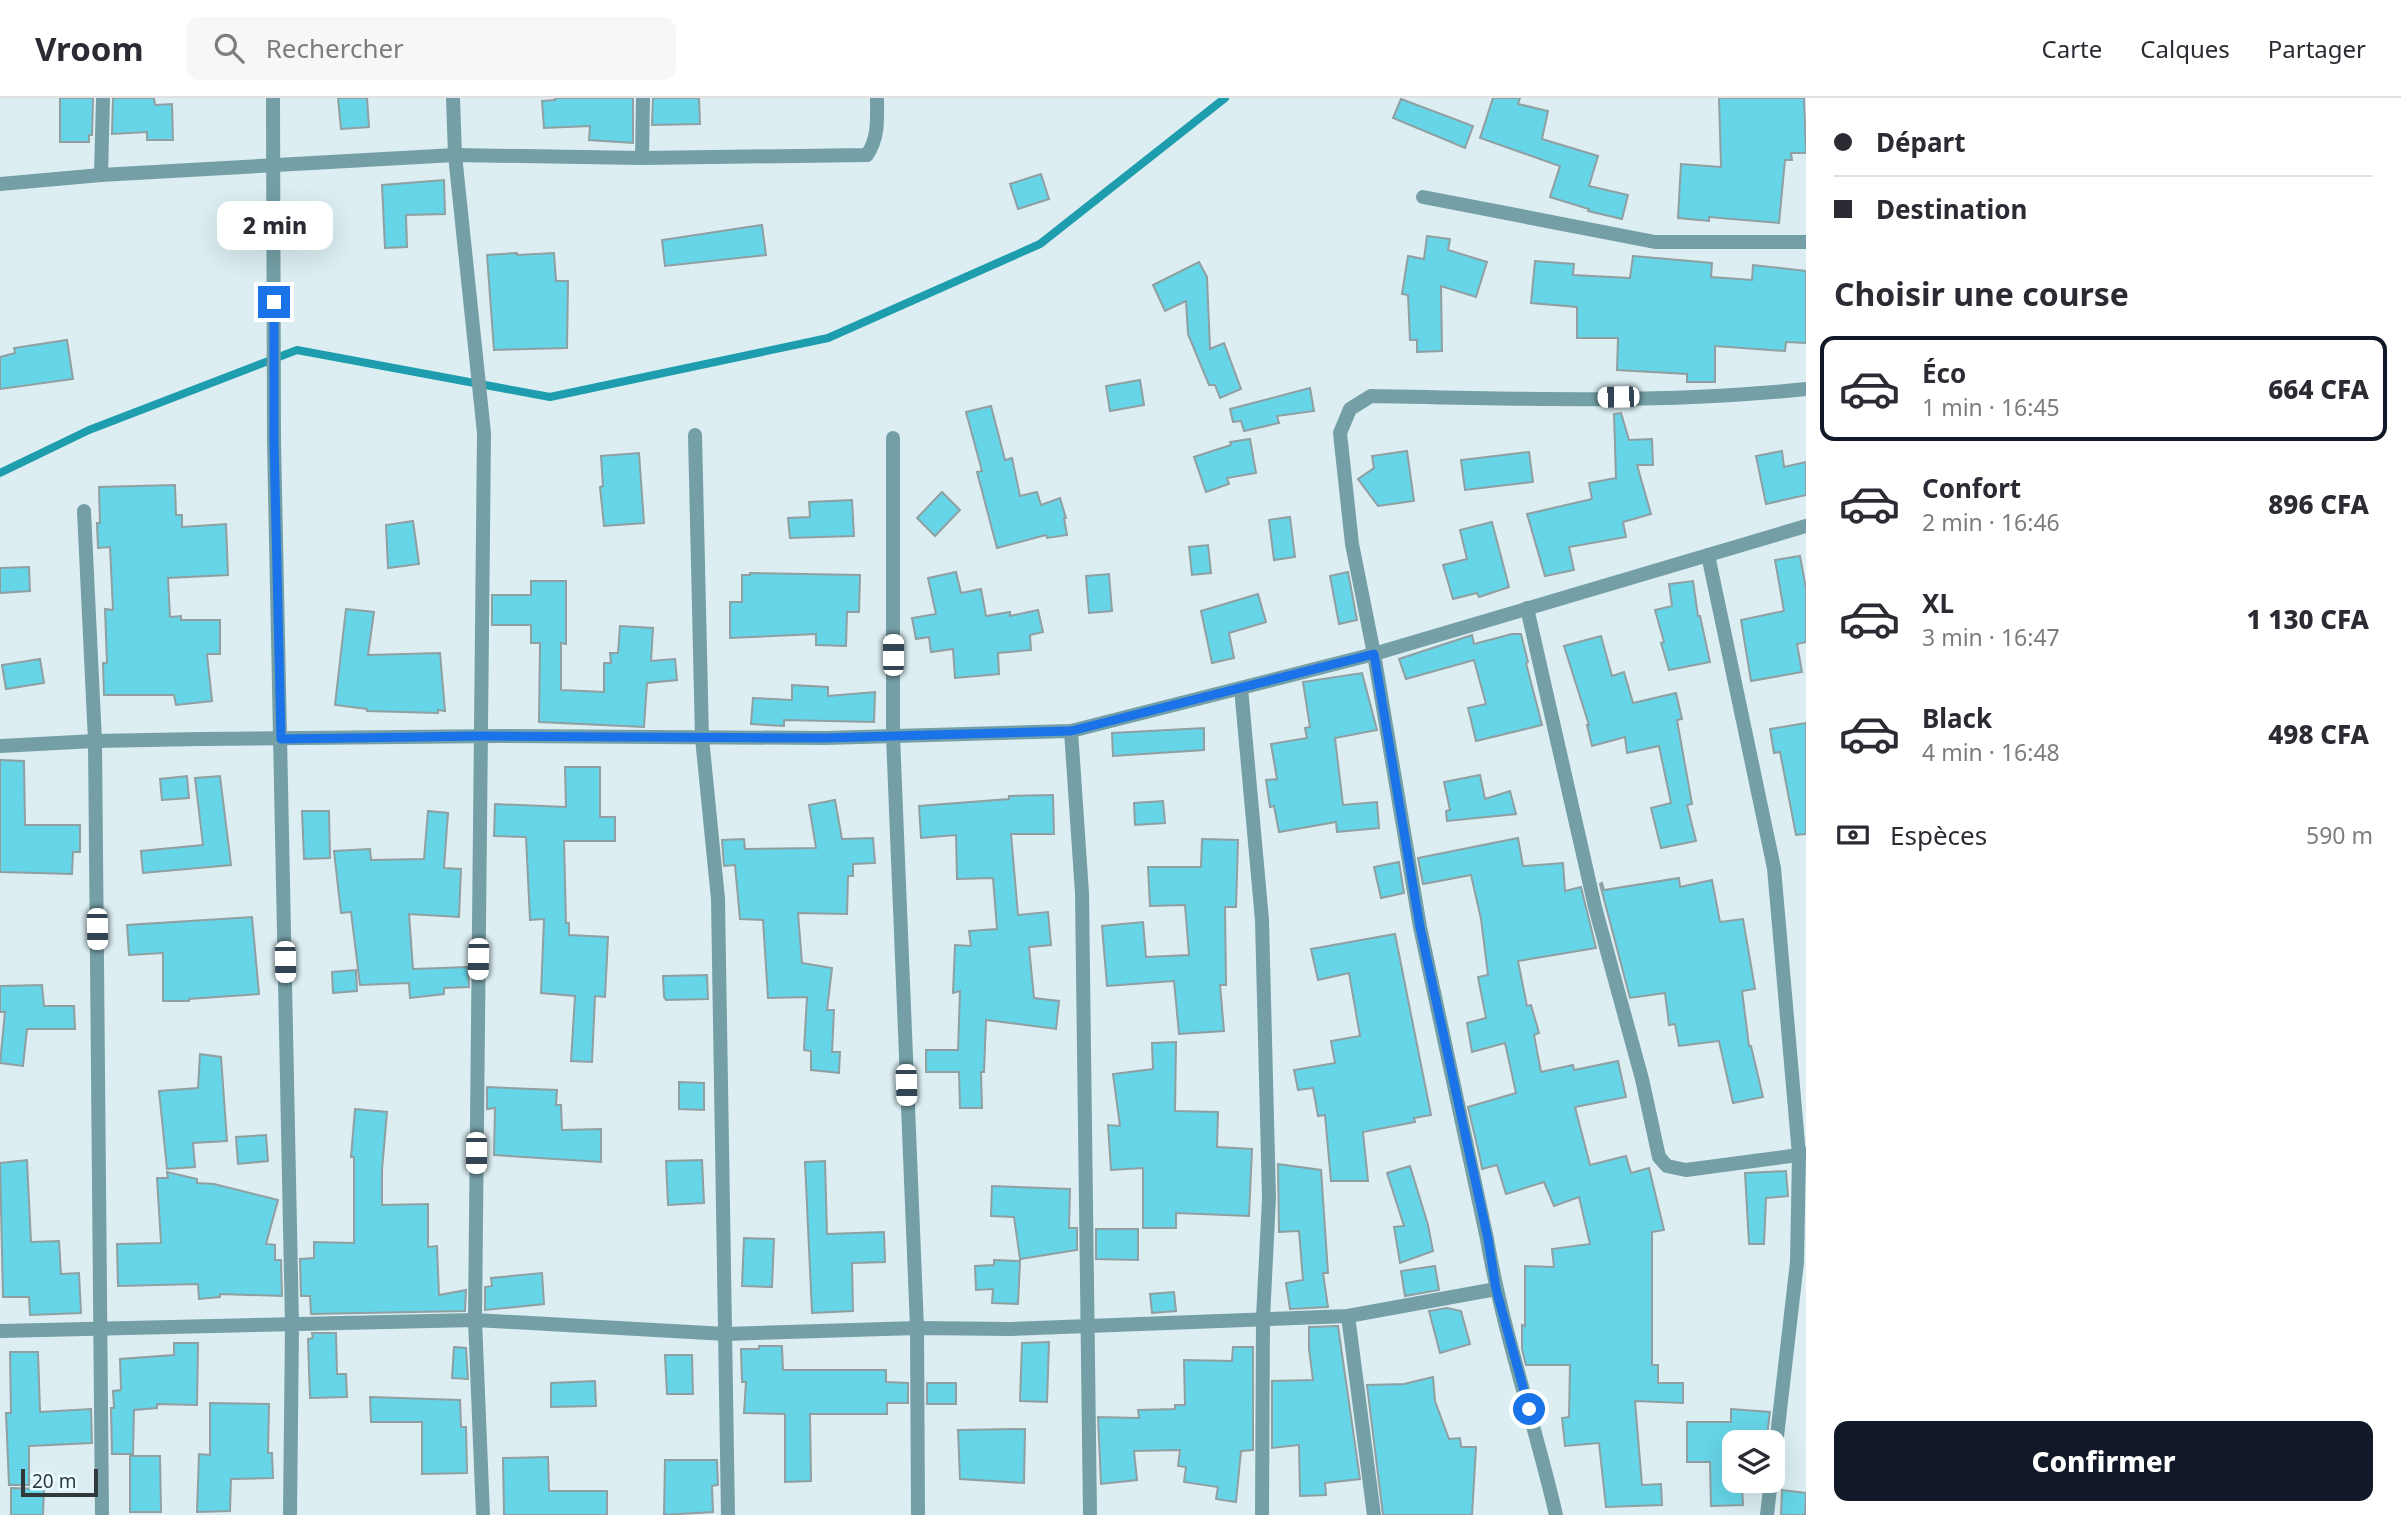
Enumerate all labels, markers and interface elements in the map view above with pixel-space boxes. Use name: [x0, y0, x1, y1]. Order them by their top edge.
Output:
search box: [186, 17, 676, 80]
text: Vroom: [35, 26, 144, 71]
icon: search: [210, 29, 248, 67]
text: Rechercher: [266, 30, 404, 66]
text: Carte: [2042, 32, 2102, 65]
text: Calques: [2140, 32, 2230, 65]
text: Partager: [2268, 32, 2366, 65]
text: Départ: [1876, 124, 1965, 160]
text: Destination: [1876, 191, 2027, 227]
callout: 2 min: [216, 200, 332, 250]
text: 2 min: [243, 209, 307, 241]
text: Choisir une course: [1834, 272, 2129, 315]
route end: [258, 286, 290, 318]
text: Éco: [1922, 355, 1966, 391]
icon: car: [1838, 357, 1901, 420]
text: 664 CFA: [2268, 371, 2369, 407]
car: [1597, 386, 1640, 408]
text: 1 min · 16:45: [1922, 391, 2060, 423]
text: Confort: [1922, 470, 2021, 506]
icon: car: [1838, 472, 1901, 535]
text: 896 CFA: [2268, 486, 2369, 522]
text: 2 min · 16:46: [1922, 506, 2060, 538]
text: XL: [1922, 585, 1954, 621]
icon: car: [1838, 587, 1901, 650]
text: 1 130 CFA: [2247, 601, 2369, 637]
text: 3 min · 16:47: [1922, 621, 2060, 653]
car: [883, 634, 904, 676]
text: Black: [1922, 700, 1992, 736]
icon: car: [1838, 702, 1901, 765]
text: 498 CFA: [2268, 716, 2369, 752]
text: 4 min · 16:48: [1922, 736, 2060, 768]
icon: cash: [1834, 816, 1872, 854]
text: Espèces: [1890, 817, 1987, 853]
text: 590 m: [2306, 819, 2373, 851]
car: [87, 908, 108, 950]
car: [468, 938, 489, 980]
car: [275, 941, 296, 983]
car: [895, 1064, 918, 1106]
car: [466, 1132, 487, 1174]
route start: [1513, 1393, 1545, 1425]
button: Confirmer: [1834, 1421, 2373, 1501]
map controls: [1722, 1430, 1785, 1493]
button: layers: [1722, 1430, 1785, 1493]
scale bar: [21, 1466, 98, 1498]
text: 20 m: [32, 1468, 76, 1494]

